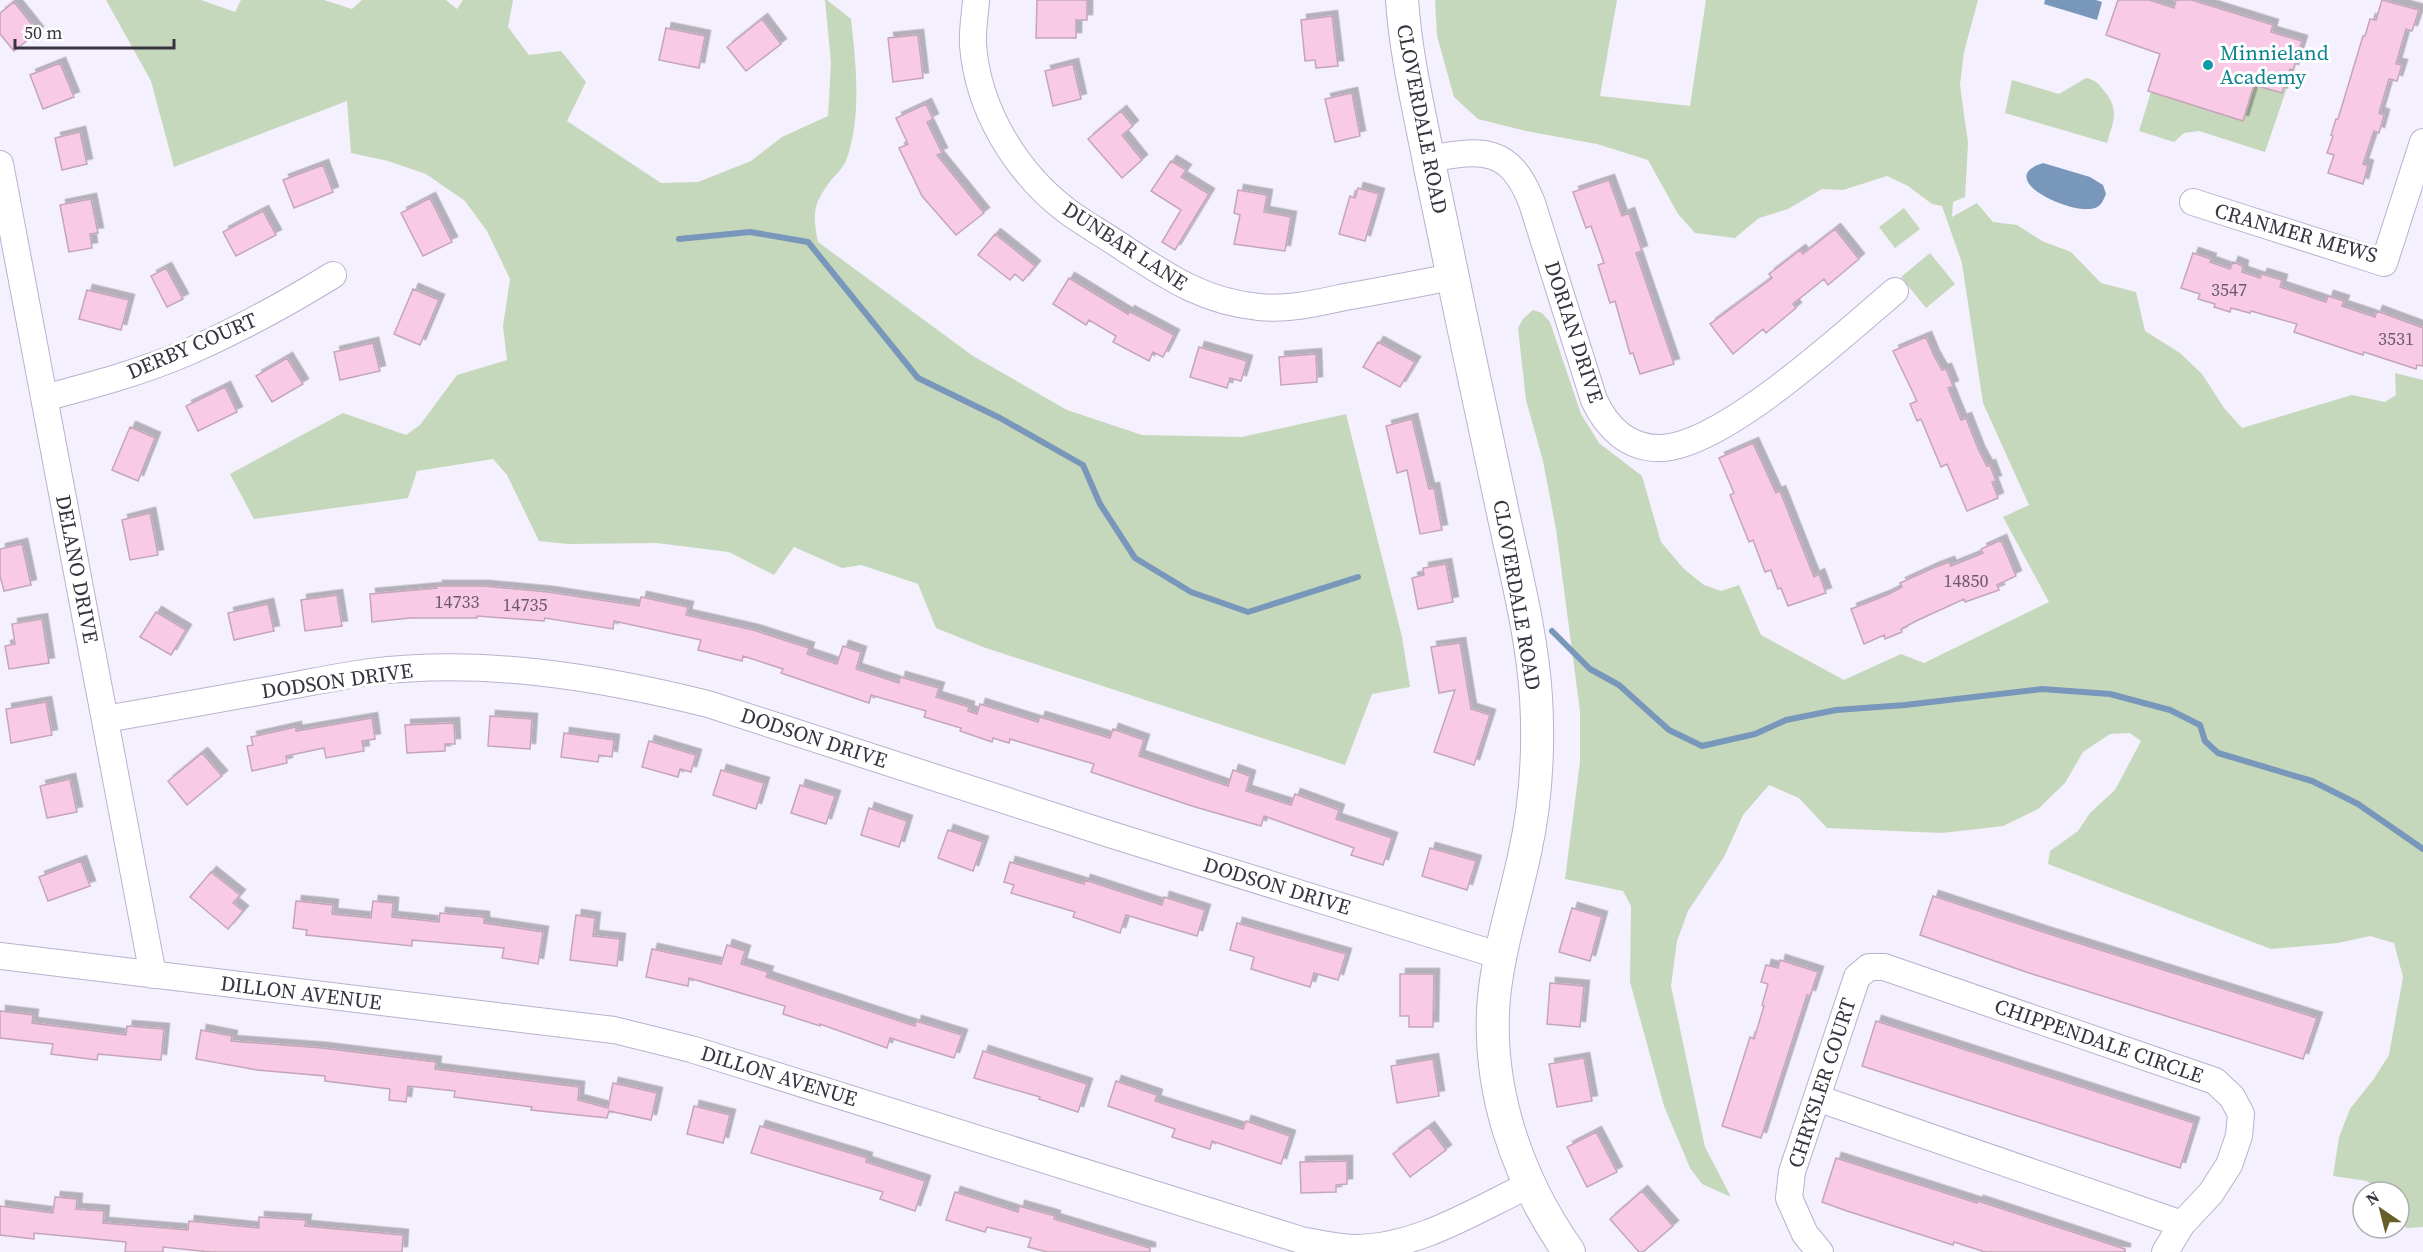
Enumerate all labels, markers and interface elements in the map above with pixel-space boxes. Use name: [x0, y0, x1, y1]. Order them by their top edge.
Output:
scale bar: [15, 12, 174, 50]
text: 50 m: [24, 20, 62, 45]
street label: CLOVERDALE ROAD: [1390, 22, 1455, 216]
place label: Minnieland Academy: [2220, 38, 2329, 91]
marker: Minnieland Academy: [2201, 58, 2215, 72]
street label: DUNBAR LANE: [1057, 194, 1193, 297]
street label: CRANMER MEWS: [2211, 195, 2381, 270]
street label: DORIAN DRIVE: [1538, 257, 1611, 406]
house number: 3547: [2211, 277, 2247, 302]
street label: DERBY COURT: [122, 305, 262, 386]
house number: 3531: [2378, 326, 2414, 351]
street label: DELANO DRIVE: [49, 492, 106, 646]
street label: CLOVERDALE ROAD: [1486, 497, 1549, 692]
house number: 14850: [1944, 568, 1989, 593]
house number: 14733: [435, 589, 480, 614]
house number: 14735: [503, 592, 548, 617]
street label: DODSON DRIVE: [259, 656, 414, 705]
street label: DODSON DRIVE: [737, 700, 891, 775]
street label: DODSON DRIVE: [1200, 849, 1354, 922]
street label: DILLON AVENUE: [219, 968, 383, 1017]
street label: CHIPPENDALE CIRCLE: [1991, 991, 2208, 1090]
street label: CHRYSLER COURT: [1780, 994, 1863, 1172]
street label: DILLON AVENUE: [697, 1038, 861, 1113]
north arrow: [2351, 1180, 2411, 1240]
text: N: [2361, 1185, 2384, 1210]

